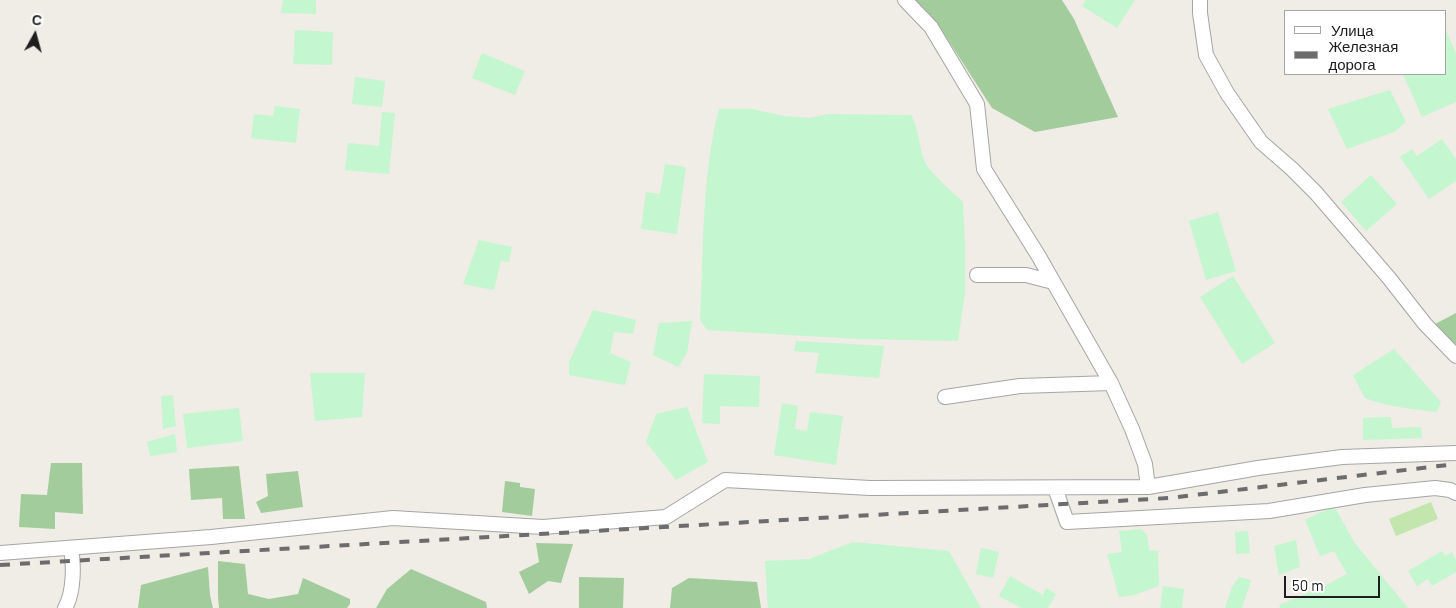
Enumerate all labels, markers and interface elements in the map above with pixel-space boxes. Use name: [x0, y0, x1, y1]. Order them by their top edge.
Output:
north arrow: [10, 10, 60, 60]
legend: [1284, 10, 1446, 75]
text: С: [31, 11, 43, 29]
text: Улица: [1331, 21, 1374, 39]
text: Железная дорога: [1328, 37, 1398, 73]
scale bar: [1286, 566, 1382, 598]
text: 50 m: [1292, 576, 1324, 594]

